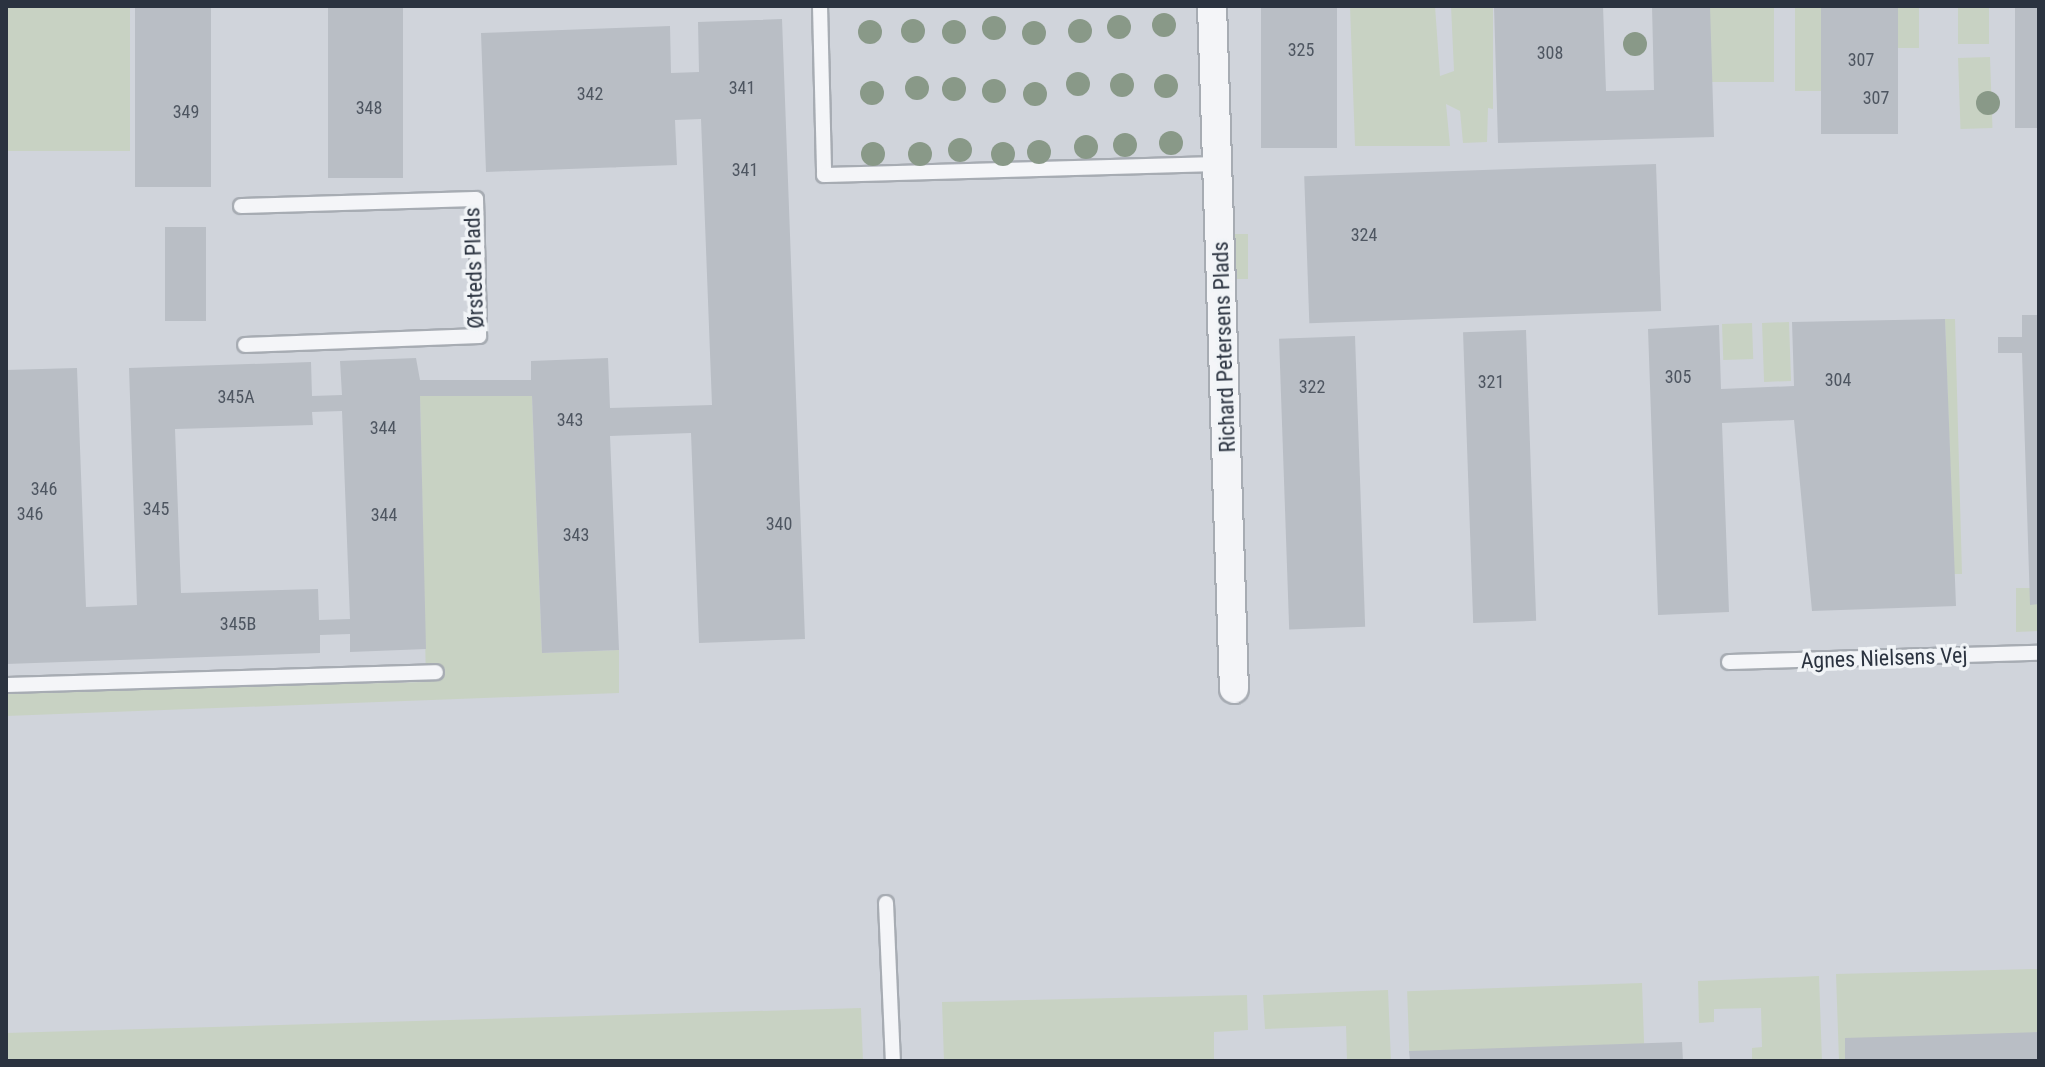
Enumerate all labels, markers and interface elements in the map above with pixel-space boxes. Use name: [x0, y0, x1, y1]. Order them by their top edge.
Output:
house number: 325: [1288, 39, 1314, 61]
house number: 308: [1537, 42, 1563, 64]
house number: 307: [1848, 49, 1874, 71]
house number: 341: [729, 77, 755, 99]
house number: 342: [577, 83, 603, 105]
house number: 307: [1863, 87, 1889, 109]
house number: 348: [356, 97, 382, 119]
house number: 349: [173, 101, 199, 123]
house number: 341: [732, 159, 758, 181]
street label: Ørsteds Plads: [459, 207, 489, 329]
house number: 324: [1351, 224, 1377, 246]
street label: Richard Petersens Plads: [1207, 241, 1241, 453]
house number: 305: [1665, 366, 1691, 388]
house number: 304: [1825, 369, 1851, 391]
house number: 321: [1478, 371, 1504, 393]
house number: 322: [1299, 376, 1325, 398]
house number: 345A: [217, 386, 255, 408]
house number: 343: [557, 409, 583, 431]
house number: 344: [370, 417, 396, 439]
house number: 346: [31, 478, 57, 500]
house number: 345: [143, 498, 169, 520]
house number: 346: [17, 503, 43, 525]
house number: 344: [371, 504, 397, 526]
house number: 340: [766, 513, 792, 535]
house number: 343: [563, 524, 589, 546]
house number: 345B: [220, 613, 256, 635]
street label: Agnes Nielsens Vej: [1800, 642, 1968, 674]

